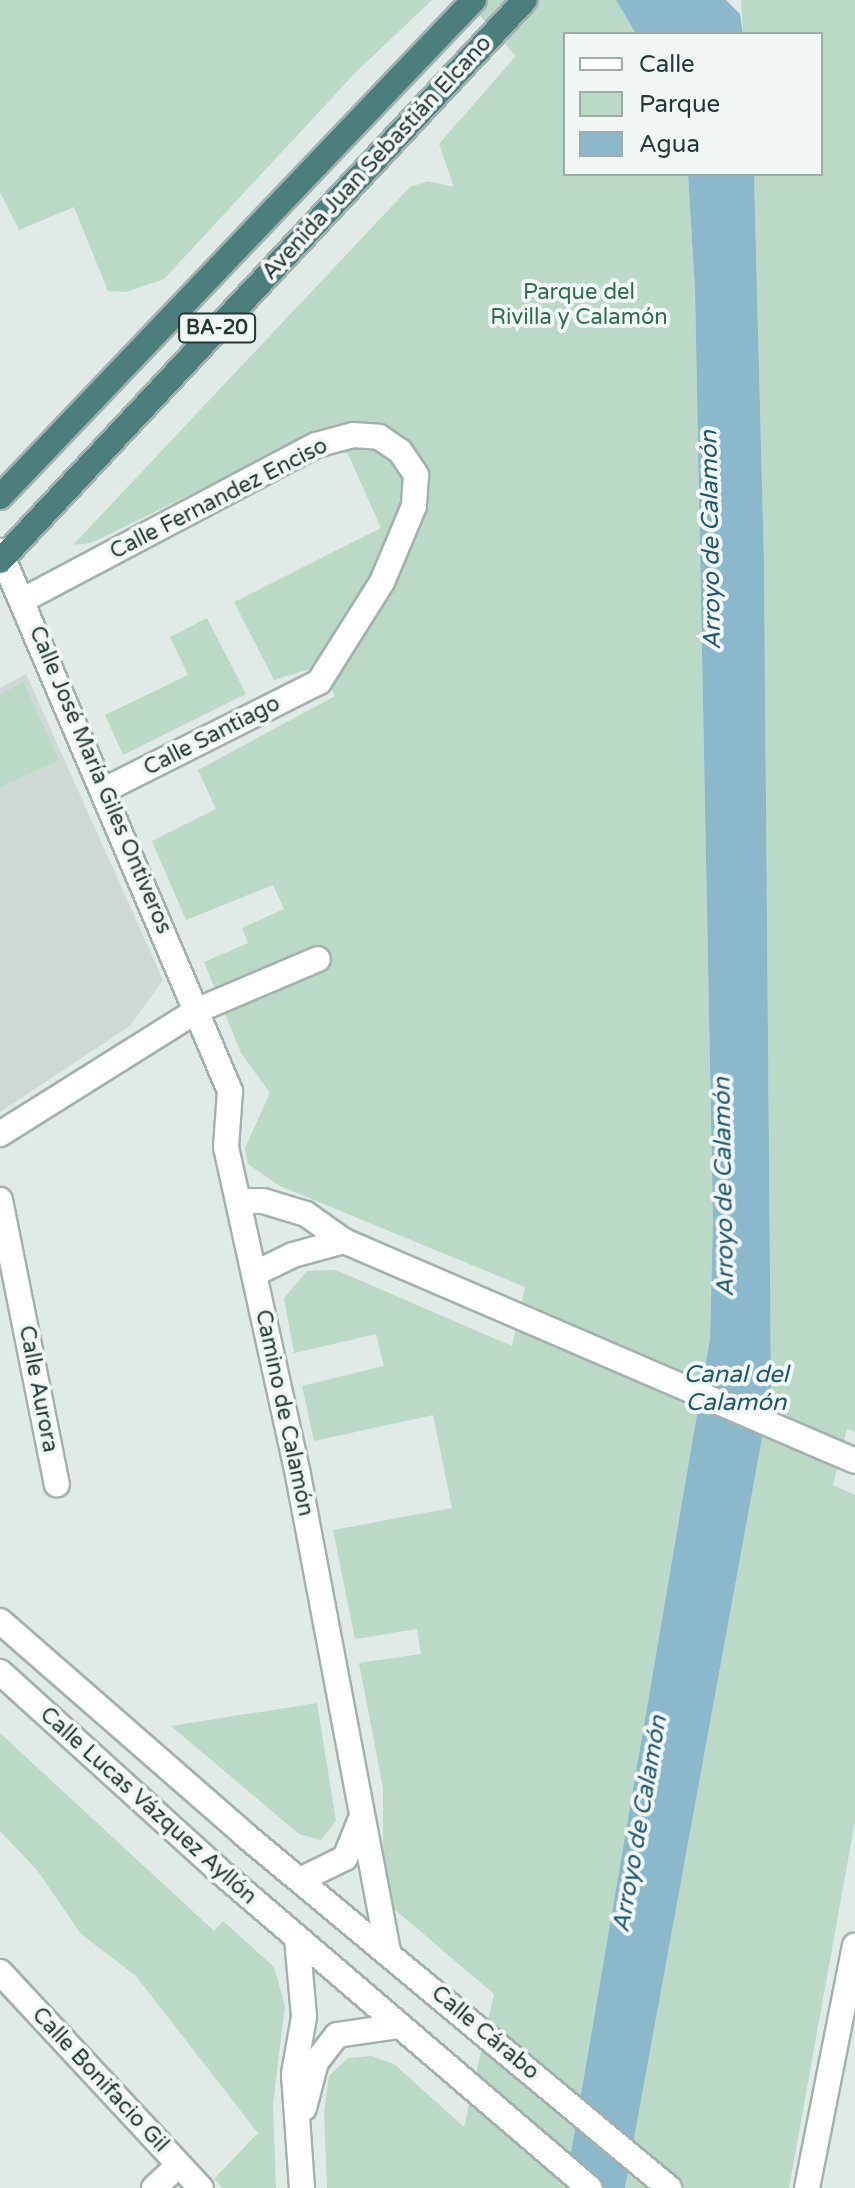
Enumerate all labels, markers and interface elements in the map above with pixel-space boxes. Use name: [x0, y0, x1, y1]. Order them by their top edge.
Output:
street label: Avenida Juan Sebastián Elcano: [257, 31, 497, 285]
legend: [563, 32, 823, 176]
text: Calle: [639, 50, 695, 79]
text: Parque: [639, 90, 720, 119]
text: Agua: [639, 130, 700, 159]
park label: Parque del Rivilla y Calamón: [490, 279, 668, 330]
road number: BA-20: [177, 312, 257, 344]
water label: Arroyo de Calamón: [695, 430, 727, 650]
street label: Calle Fernandez Enciso: [106, 433, 332, 565]
street label: Calle José María Giles Ontiveros: [23, 622, 177, 938]
street label: Calle Santiago: [139, 690, 285, 782]
water label: Arroyo de Calamón: [708, 1077, 740, 1297]
street label: Camino de Calamón: [249, 1307, 319, 1519]
street label: Calle Aurora: [13, 1323, 63, 1455]
water label: Canal del Calamón: [683, 1361, 789, 1417]
street label: Calle Lucas Vázquez Ayllón: [34, 1702, 262, 1910]
water label: Arroyo de Calamón: [607, 1713, 673, 1935]
street label: Calle Cárabo: [426, 1980, 544, 2086]
street label: Calle Bonifacio Gil: [26, 2002, 174, 2158]

